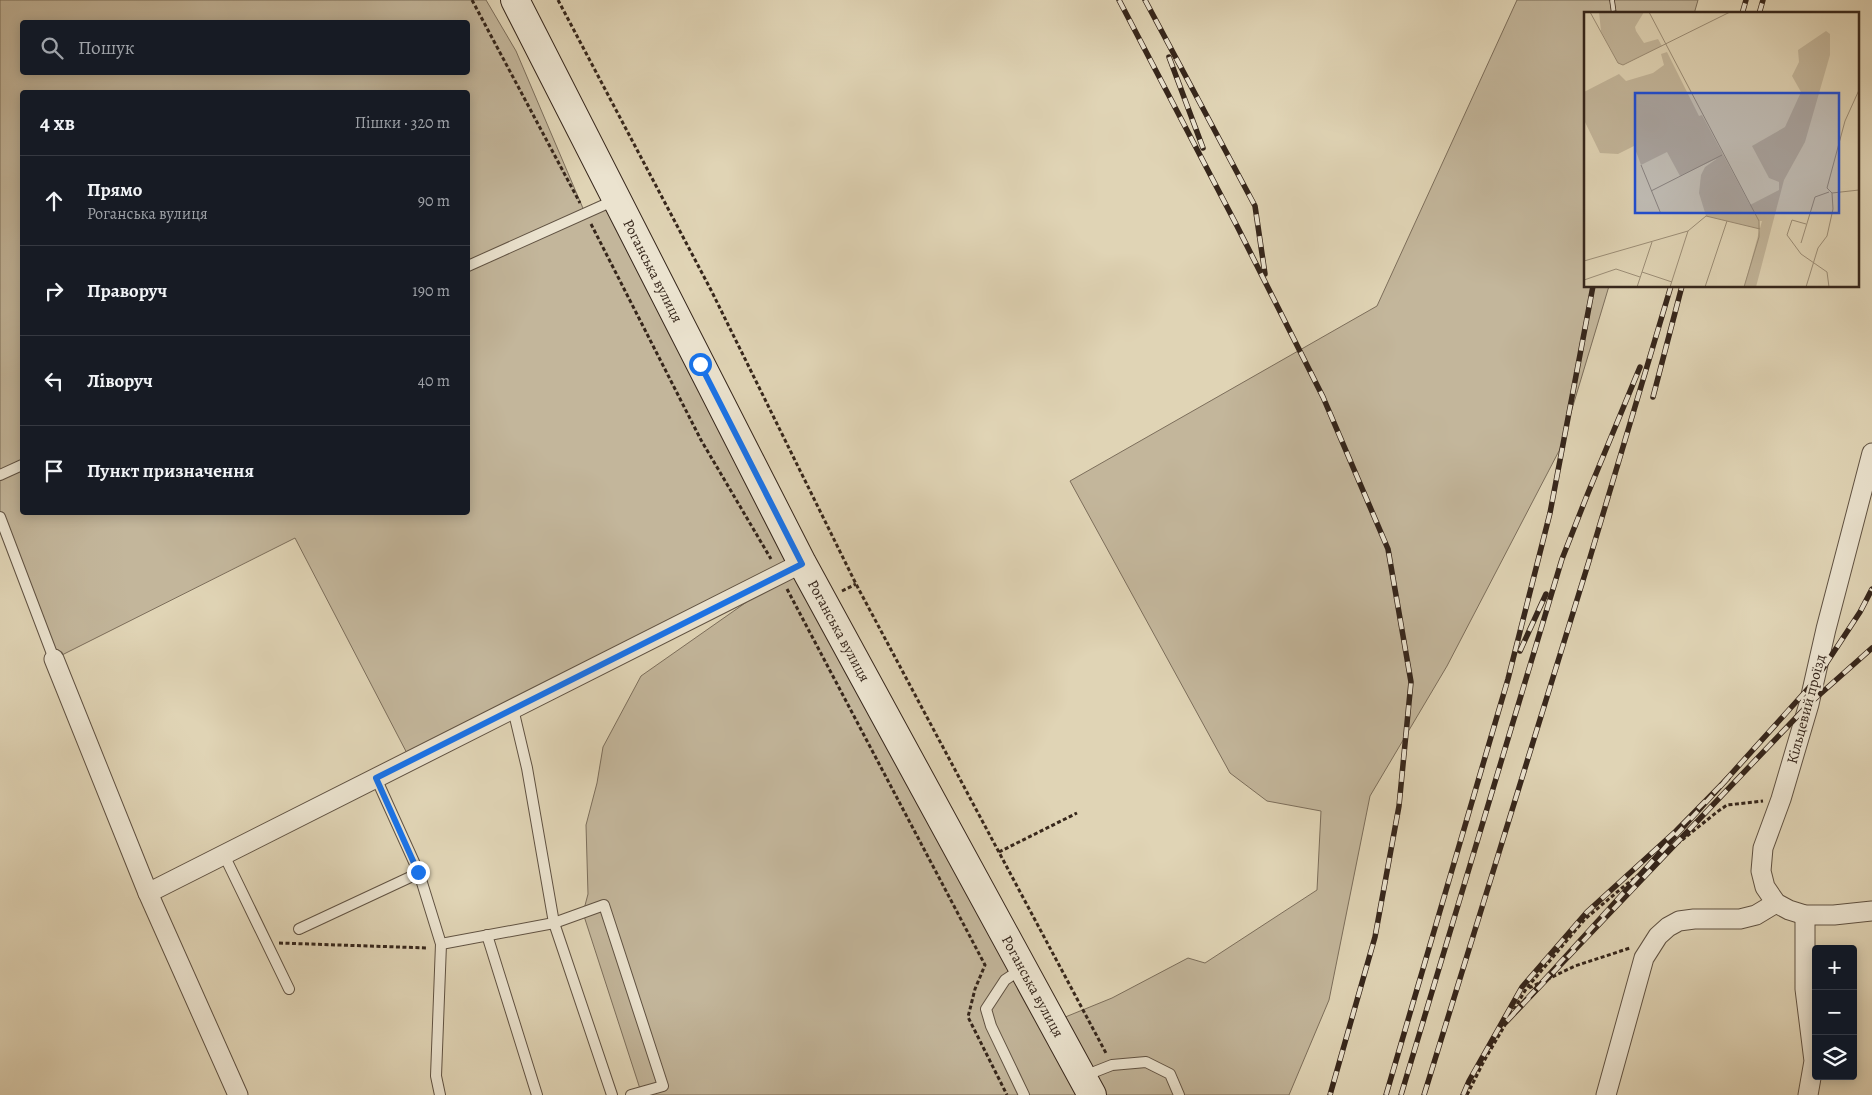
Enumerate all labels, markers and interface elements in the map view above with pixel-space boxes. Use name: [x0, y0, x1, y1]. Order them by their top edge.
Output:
inset map: [1584, 12, 1860, 288]
search box: [20, 20, 470, 75]
icon: search: [38, 34, 66, 62]
text: Пошук: [78, 35, 135, 61]
text: 4 хв: [40, 109, 75, 137]
text: Пішки · 320 m: [355, 112, 450, 134]
text: Прямо: [87, 177, 142, 203]
icon: ahead: [40, 187, 68, 215]
text: 90 m: [418, 190, 450, 212]
text: Роганська вулиця: [87, 203, 208, 225]
street label: Роганська вулиця: [618, 216, 688, 326]
icon: right: [40, 277, 68, 305]
text: Праворуч: [87, 278, 167, 304]
text: 190 m: [412, 280, 450, 302]
route start: [689, 353, 712, 376]
icon: left: [40, 367, 68, 395]
text: Ліворуч: [87, 368, 153, 394]
text: 40 m: [418, 370, 450, 392]
icon: arrive: [40, 457, 68, 485]
text: Пункт призначення: [87, 458, 254, 484]
street label: Роганська вулиця: [803, 576, 875, 685]
street label: Кільцевий проїзд: [1782, 652, 1830, 766]
route end: [407, 861, 430, 884]
street label: Роганська вулиця: [997, 932, 1069, 1041]
map controls: [1812, 945, 1857, 1080]
button: +: [1812, 945, 1857, 990]
button: −: [1812, 990, 1857, 1035]
button: layers: [1812, 1035, 1857, 1080]

